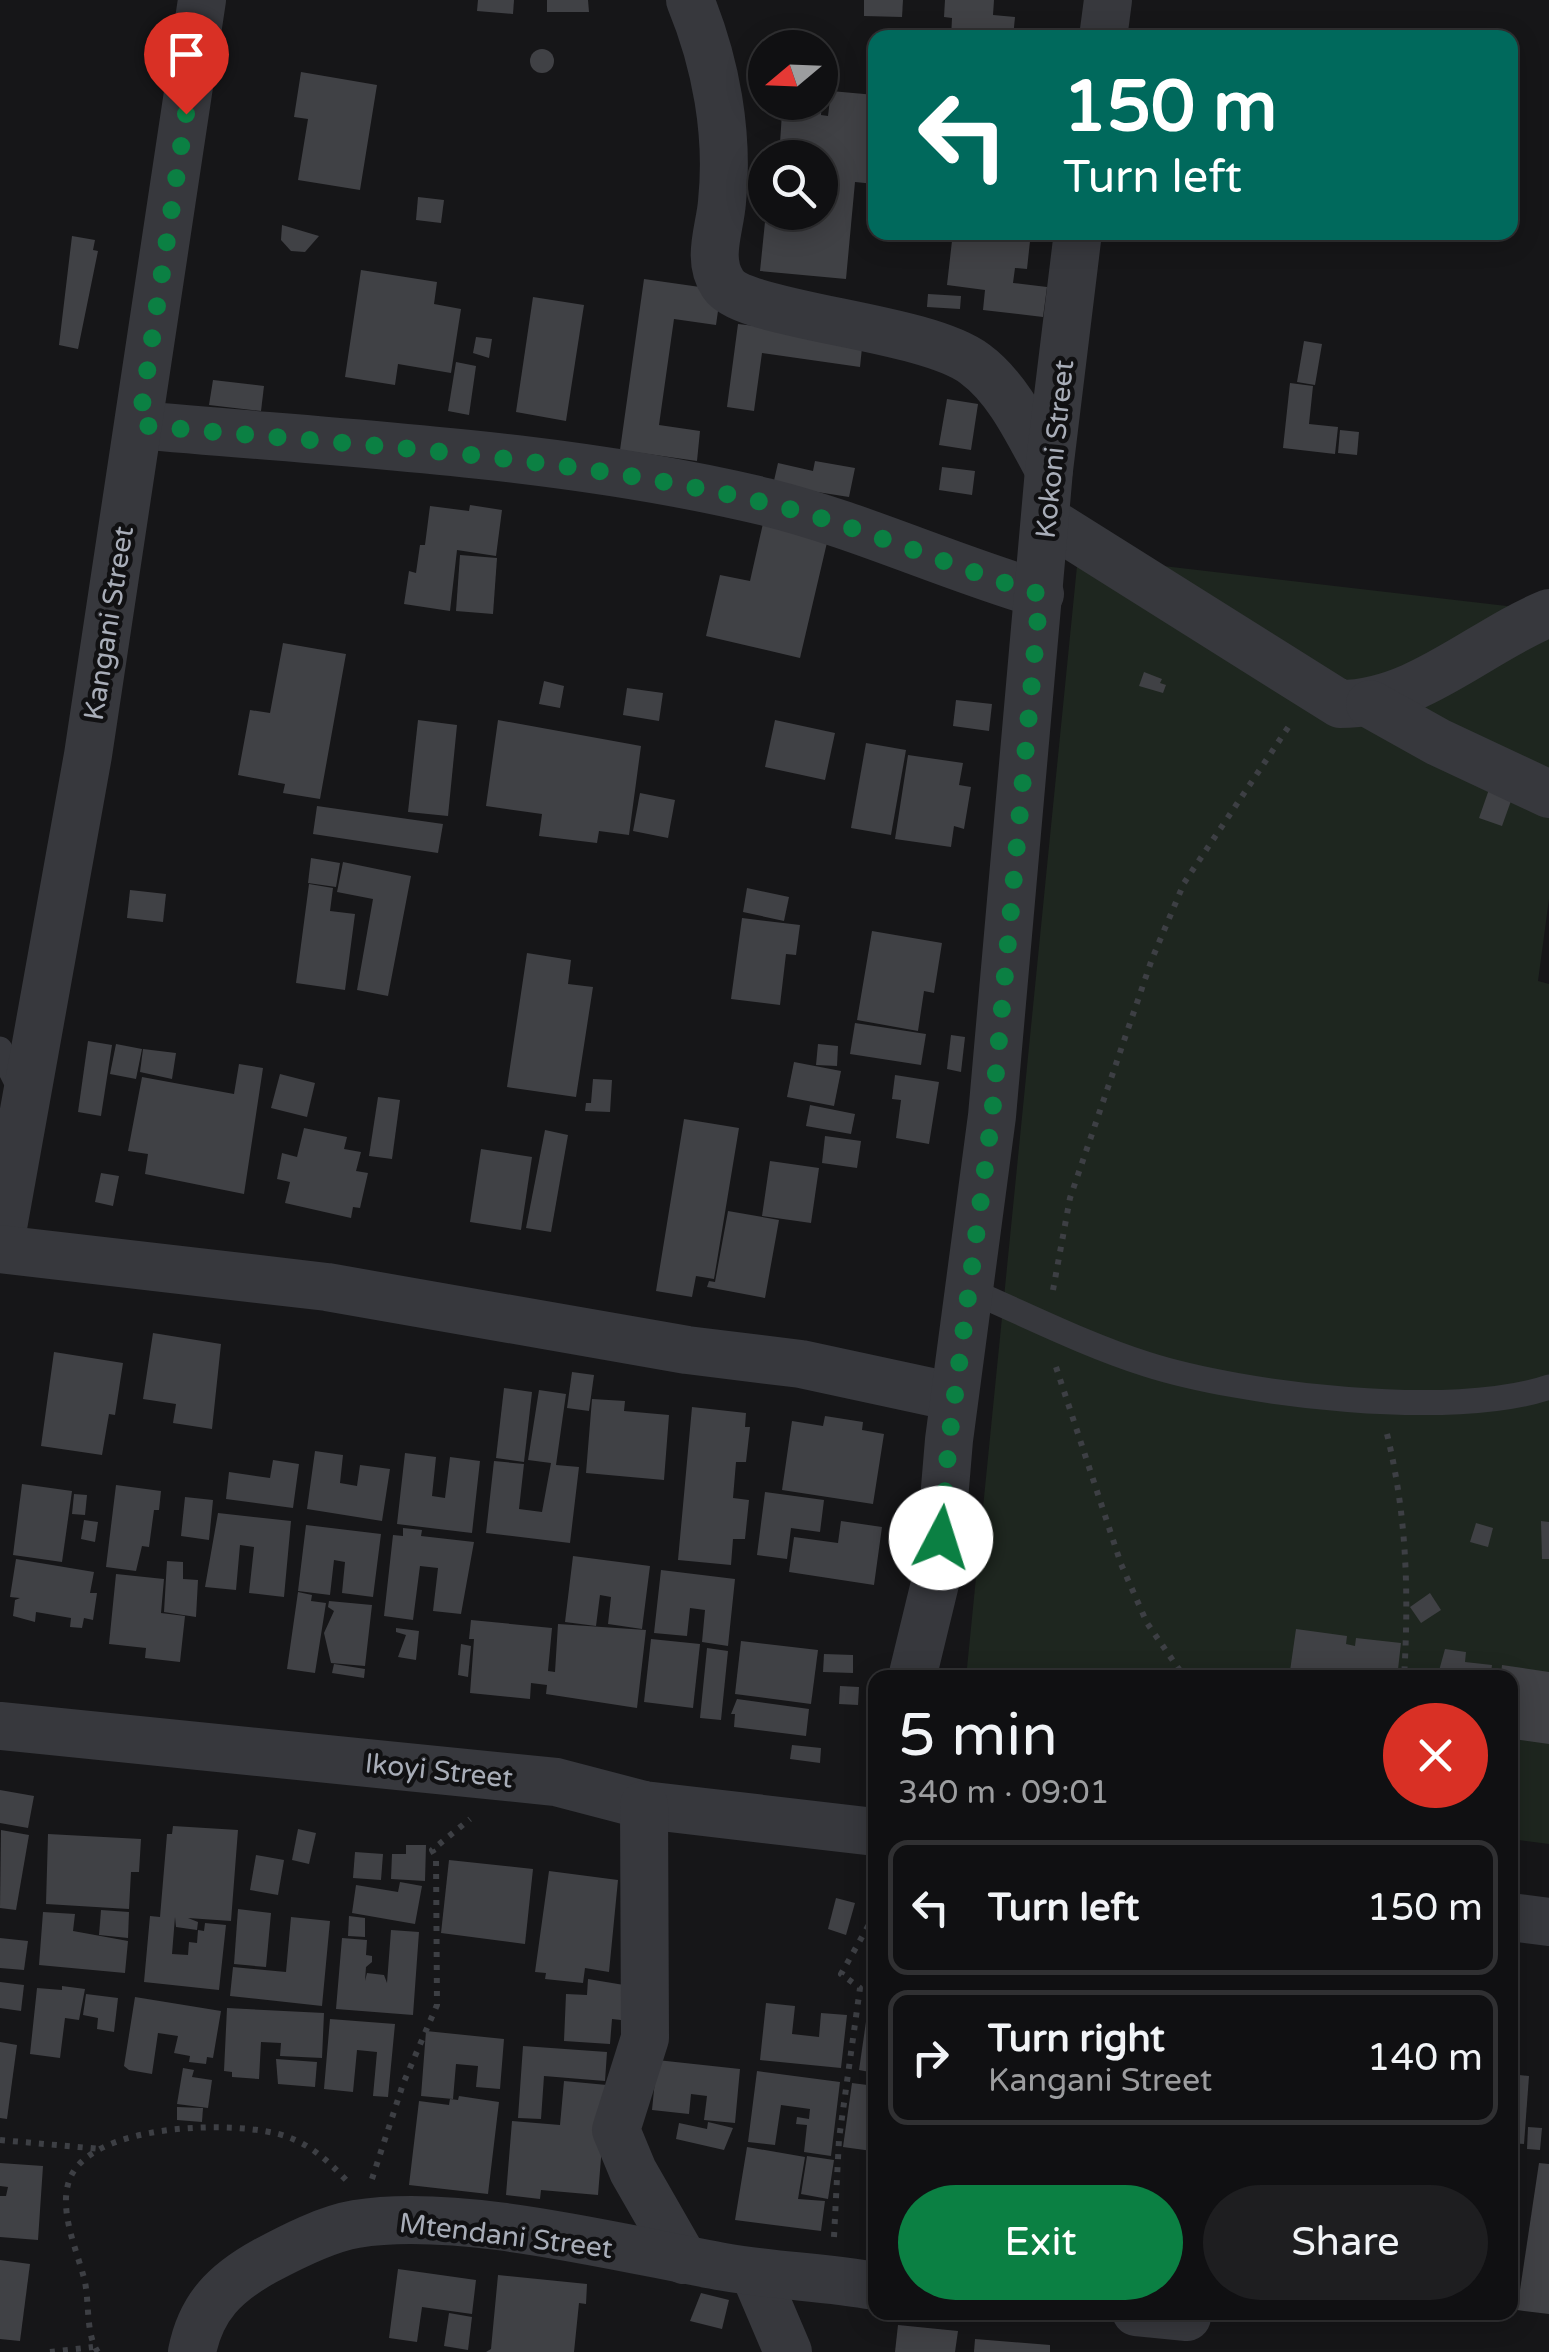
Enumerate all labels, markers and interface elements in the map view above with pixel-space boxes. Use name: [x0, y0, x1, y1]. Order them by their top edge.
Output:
pin: [144, 12, 229, 115]
icon: arrive: [159, 27, 214, 82]
north arrow: [748, 30, 838, 120]
map controls: [748, 30, 838, 230]
text: 150 m: [1063, 66, 1277, 150]
icon: left: [898, 70, 1028, 200]
button: search: [748, 140, 838, 230]
text: Turn left: [1063, 151, 1242, 205]
street label: Kokoni Street: [1029, 358, 1081, 540]
street label: Kangani Street: [77, 523, 141, 723]
position arrow: [889, 1486, 993, 1590]
text: 5 min: [898, 1700, 1058, 1772]
button: close: [1383, 1703, 1488, 1808]
street label: Ikoyi Street: [363, 1746, 515, 1796]
text: 340 m · 09:01: [898, 1774, 1110, 1812]
icon: left: [903, 1880, 958, 1935]
text: Turn left: [988, 1885, 1139, 1931]
text: 150 m: [1367, 1885, 1483, 1931]
text: Turn right: [988, 2016, 1165, 2062]
icon: right: [903, 2030, 958, 2085]
text: 140 m: [1367, 2035, 1483, 2081]
text: Kangani Street: [988, 2062, 1212, 2100]
button: Exit: [898, 2185, 1183, 2300]
button: Share: [1203, 2185, 1488, 2300]
street label: Mtendani Street: [397, 2206, 615, 2266]

